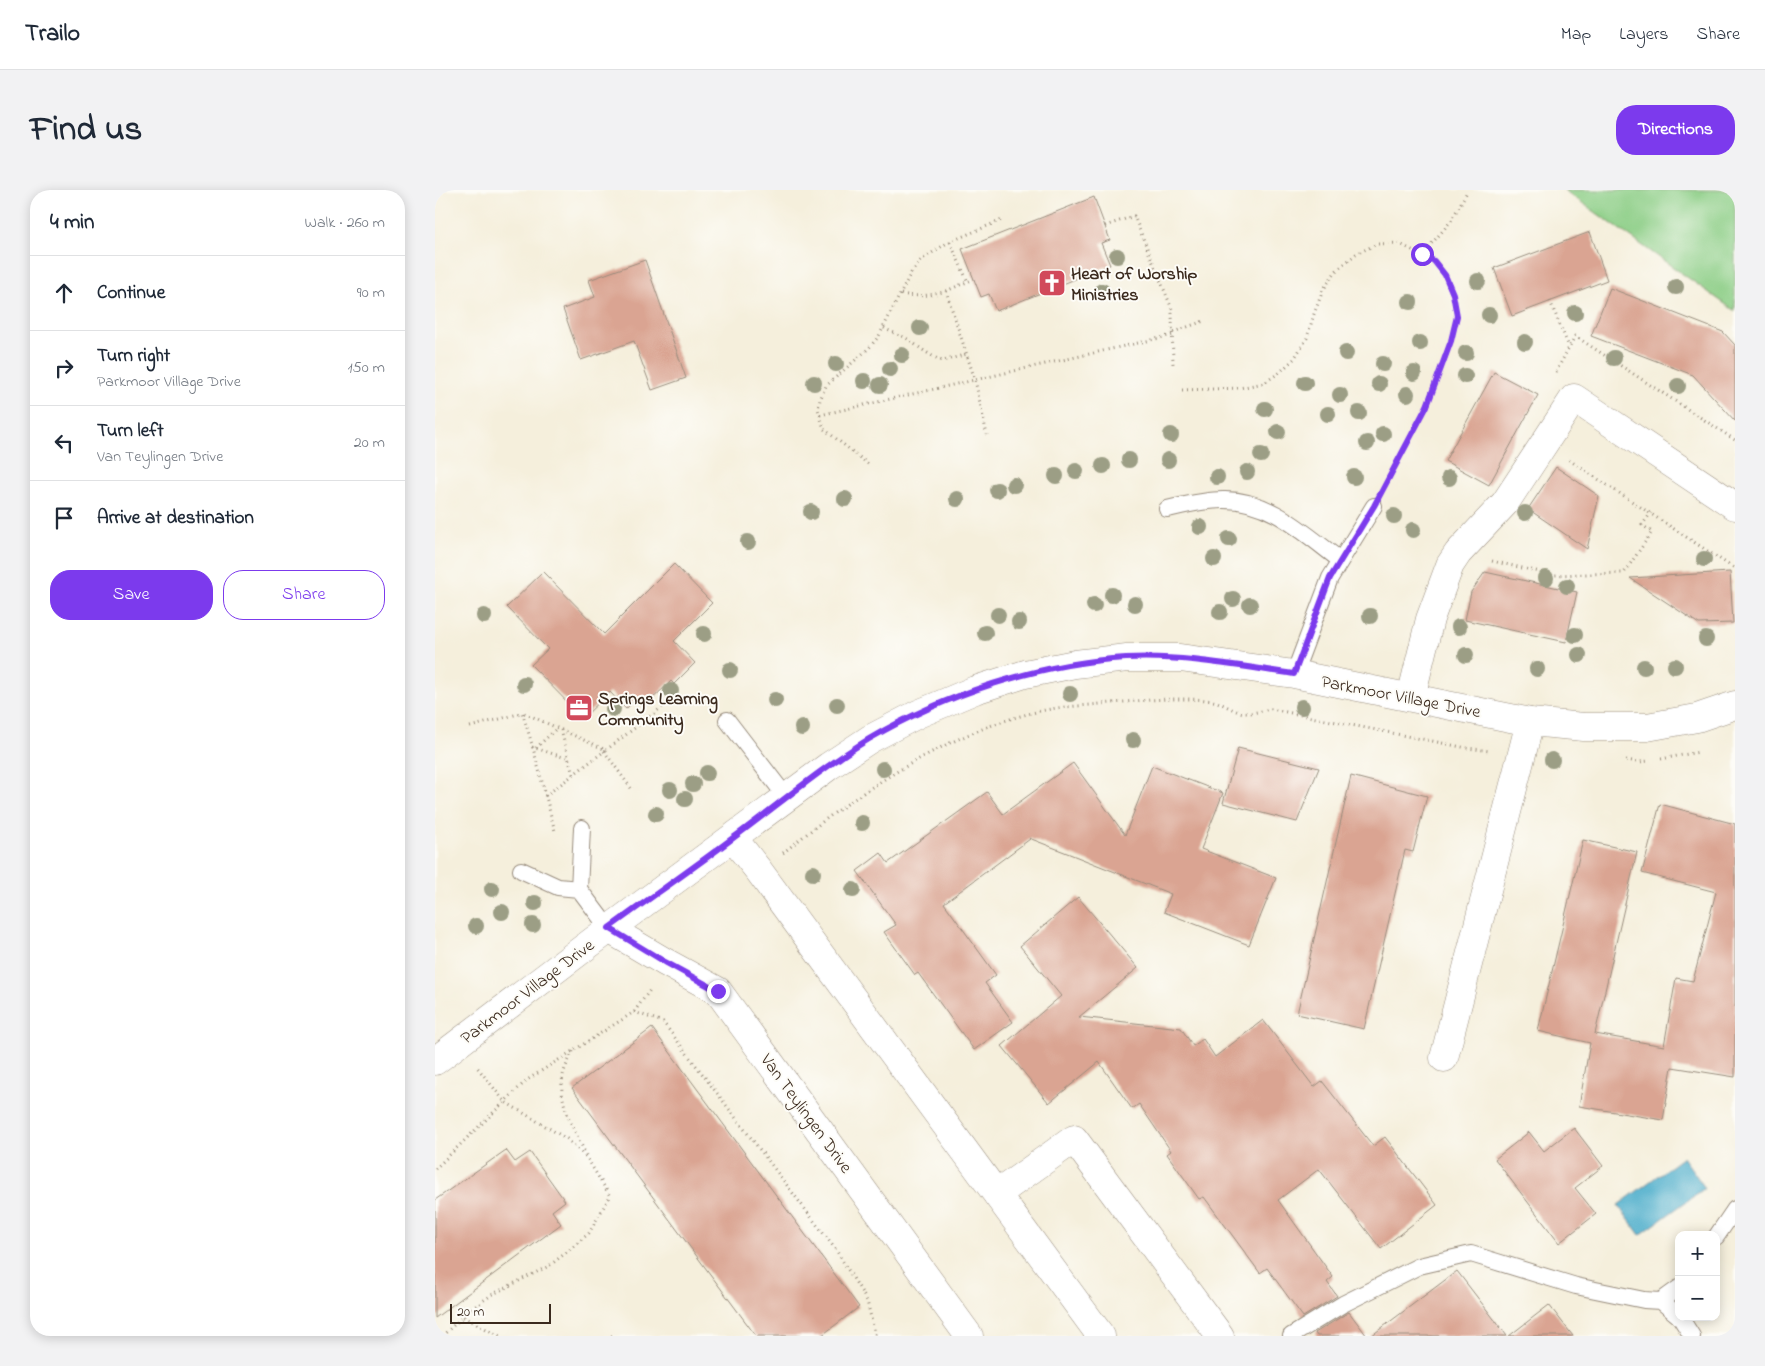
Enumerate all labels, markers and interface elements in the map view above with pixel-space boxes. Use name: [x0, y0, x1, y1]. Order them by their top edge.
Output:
text: Trailo: [25, 17, 80, 52]
text: Map: [1561, 22, 1591, 48]
text: Layers: [1619, 22, 1669, 48]
text: Share: [1697, 22, 1740, 48]
text: Find us: [30, 105, 142, 156]
button: Directions: [1616, 105, 1735, 155]
text: 4 min: [50, 208, 94, 238]
text: Walk · 260 m: [305, 211, 385, 235]
route start: [1411, 243, 1434, 266]
place label: Heart of Worship Ministries: [1071, 262, 1197, 309]
church icon: Heart of Worship Ministries: [1037, 268, 1067, 298]
icon: ahead: [50, 279, 78, 307]
text: Continue: [97, 280, 165, 307]
text: 90 m: [357, 281, 385, 305]
text: Turn right: [97, 343, 170, 370]
icon: right: [50, 354, 78, 382]
text: 150 m: [347, 356, 385, 380]
text: Parkmoor Village Drive: [97, 370, 241, 394]
text: Turn left: [97, 418, 164, 445]
icon: left: [50, 429, 78, 457]
text: 20 m: [354, 431, 385, 455]
text: Van Teylingen Drive: [97, 445, 223, 469]
icon: arrive: [50, 504, 78, 532]
text: Arrive at destination: [97, 505, 254, 532]
button: Save: [50, 570, 213, 620]
button: Share: [223, 570, 385, 620]
street label: Parkmoor Village Drive: [1318, 670, 1483, 727]
place label: Springs Learning Community: [598, 687, 718, 735]
office icon: Springs Learning Community: [564, 693, 594, 723]
street label: Parkmoor Village Drive: [456, 933, 602, 1053]
route end: [707, 980, 730, 1003]
street label: Van Teylingen Drive: [752, 1048, 858, 1181]
map controls: [1675, 1231, 1720, 1321]
button: +: [1675, 1231, 1720, 1276]
button: −: [1675, 1276, 1720, 1321]
scale bar: [450, 1301, 551, 1324]
text: 20 m: [457, 1302, 484, 1323]

